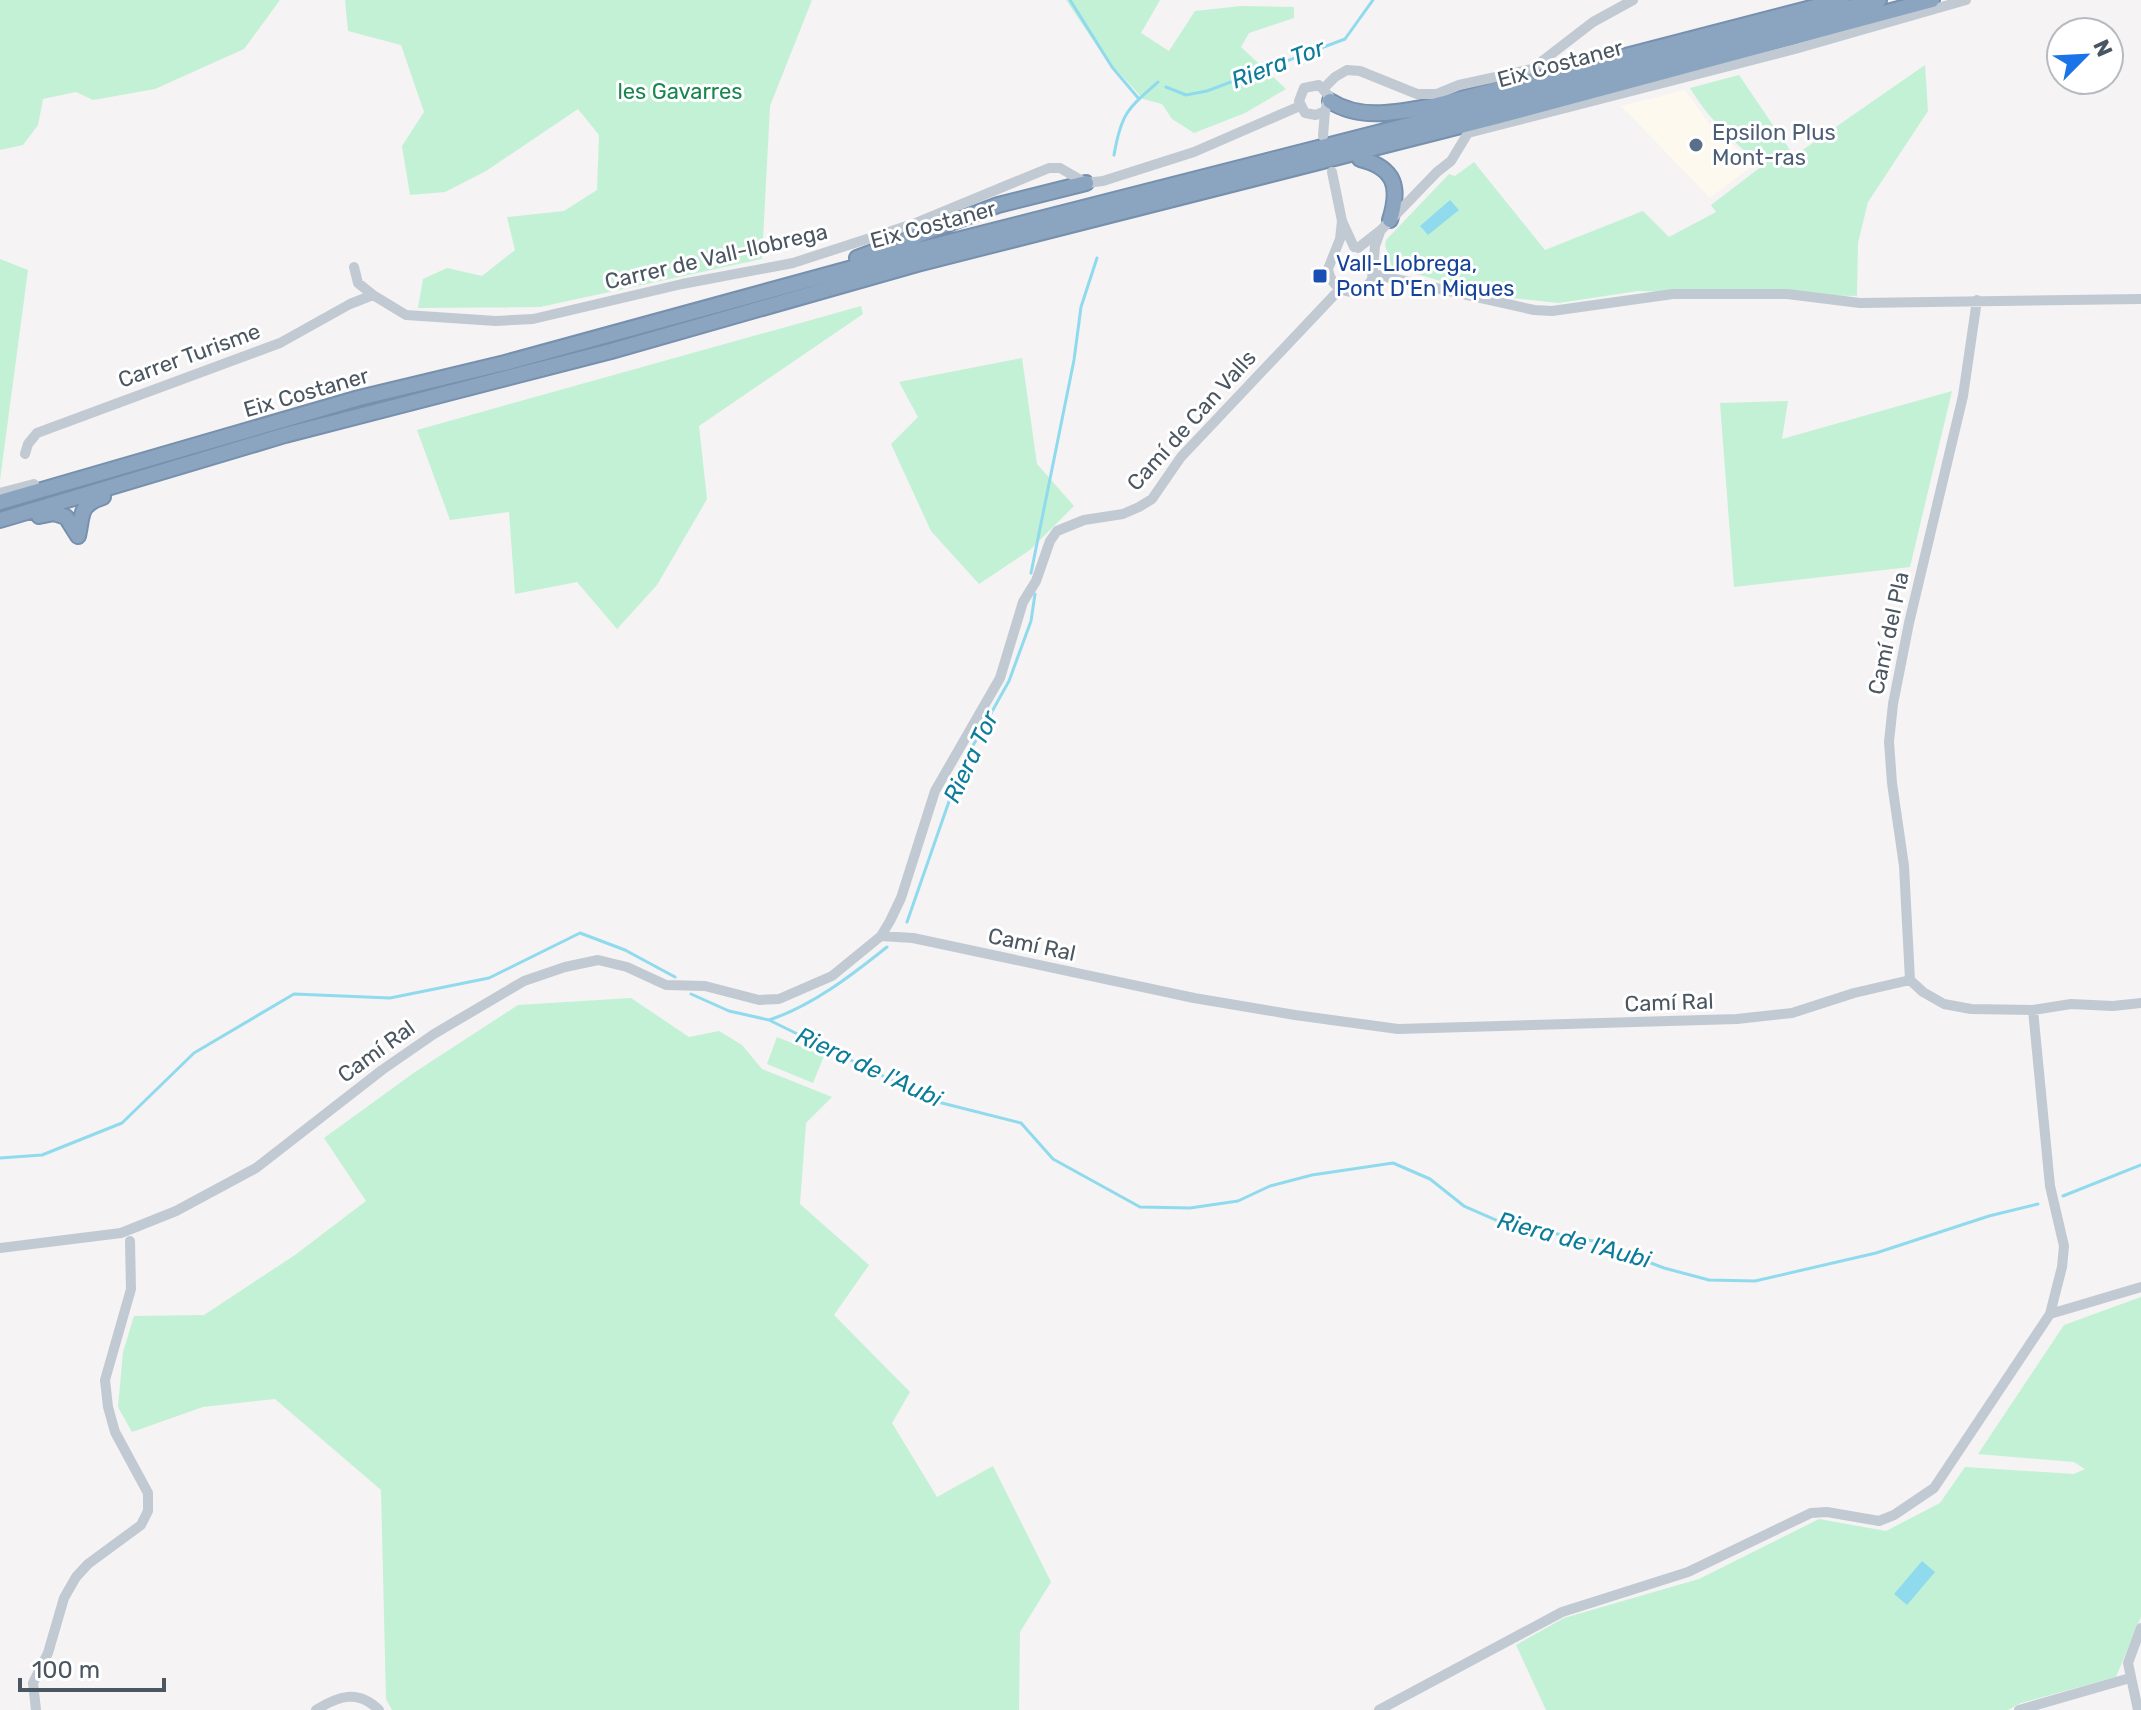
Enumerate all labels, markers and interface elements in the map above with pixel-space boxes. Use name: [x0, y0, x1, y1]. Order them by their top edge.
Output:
north arrow: [2045, 16, 2125, 96]
water label: Riera Tor: [1227, 33, 1330, 95]
street label: Eix Costaner: [1494, 34, 1627, 93]
text: N: [2087, 35, 2118, 61]
park label: les Gavarres: [617, 78, 743, 105]
place label: Epsilon Plus Mont-ras: [1712, 119, 1836, 171]
marker: Epsilon Plus Mont-ras: [1687, 136, 1705, 154]
street label: Eix Costaner: [867, 195, 1000, 254]
street label: Carrer de Vall-llobrega: [602, 218, 830, 295]
place label: Vall-Llobrega, Pont D'En Miques: [1336, 250, 1514, 302]
marker: Vall-Llobrega, Pont D'En Miques: [1311, 267, 1329, 285]
street label: Carrer Turisme: [114, 317, 264, 394]
street label: Camí de Can Valls: [1121, 344, 1262, 496]
street label: Eix Costaner: [240, 362, 373, 423]
street label: Camí del Pla: [1862, 569, 1915, 697]
water label: Riera Tor: [938, 706, 1005, 807]
street label: Camí Ral: [986, 922, 1078, 967]
street label: Camí Ral: [1624, 987, 1714, 1018]
street label: Camí Ral: [332, 1014, 420, 1088]
water label: Riera de l'Aubi: [792, 1021, 947, 1114]
water label: Riera de l'Aubi: [1494, 1206, 1655, 1274]
scale bar: [20, 1642, 164, 1692]
text: 100 m: [32, 1656, 100, 1684]

